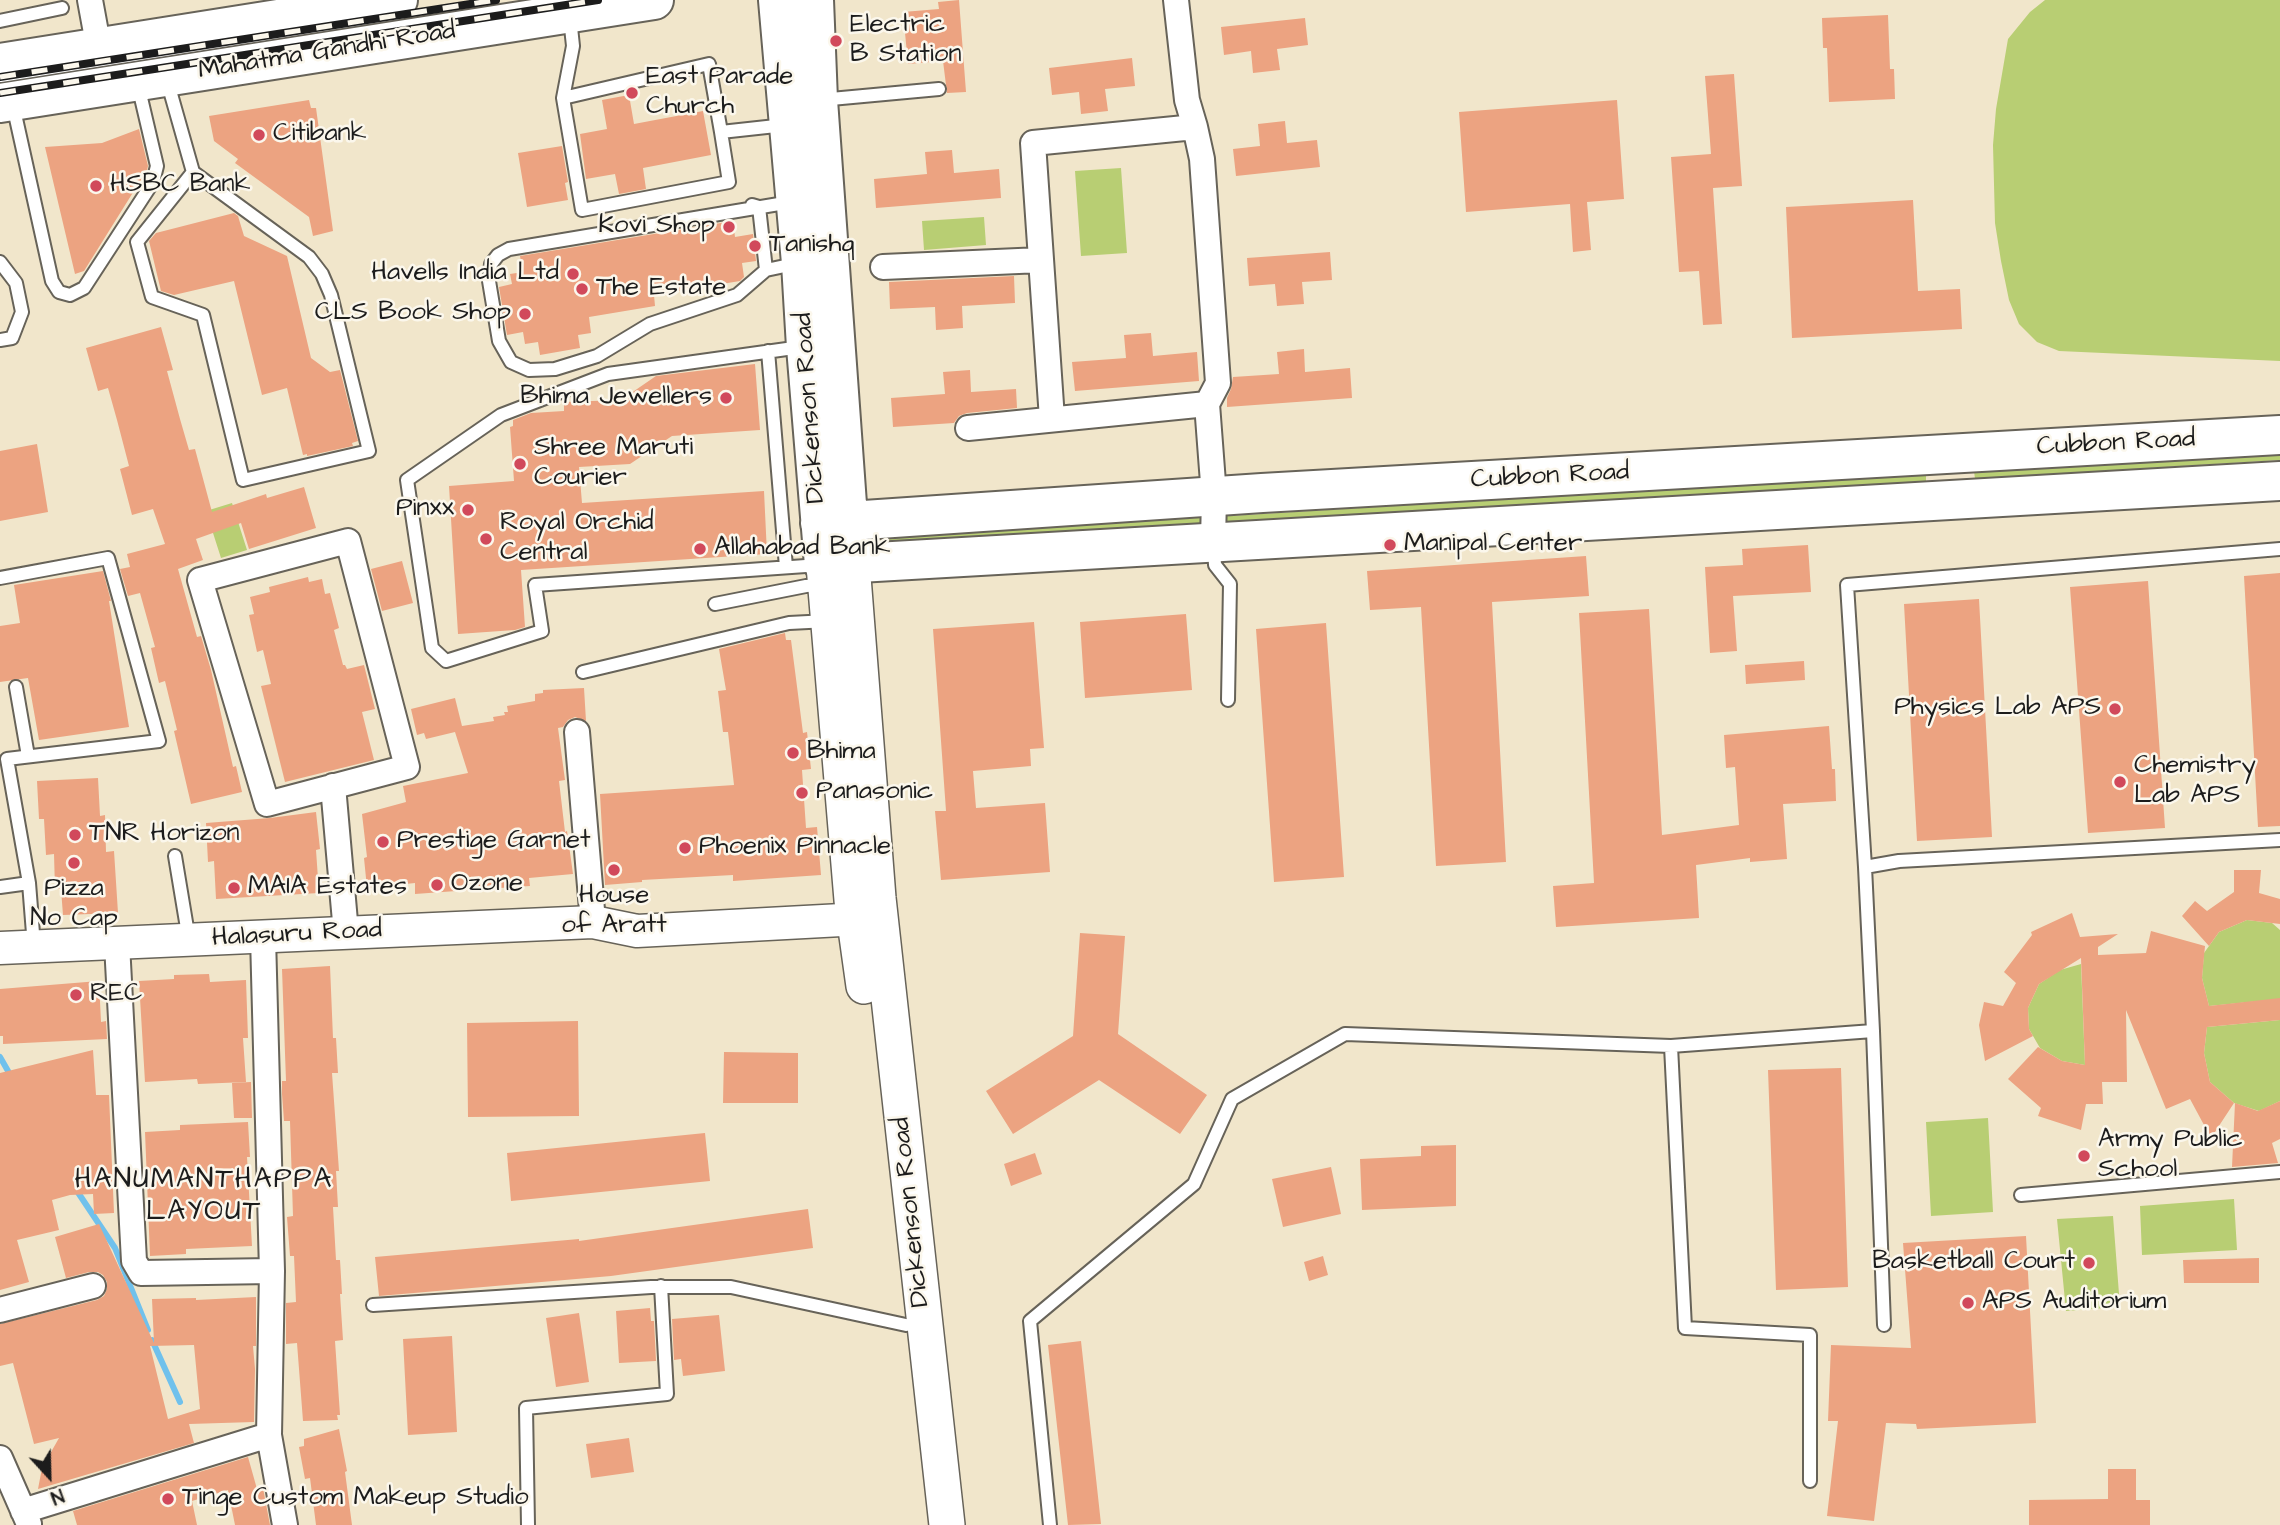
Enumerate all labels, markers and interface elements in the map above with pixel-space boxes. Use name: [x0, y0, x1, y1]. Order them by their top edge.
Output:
place label: Electric B Station: [850, 10, 961, 72]
street label: Mahatma Gandhi Road: [196, 16, 458, 88]
marker: Electric B Station: [828, 33, 844, 49]
place label: East Parade Church: [646, 62, 793, 124]
marker: East Parade Church: [624, 85, 640, 101]
place label: Citibank: [273, 119, 367, 151]
marker: Citibank: [251, 127, 267, 143]
place label: HSBC Bank: [110, 170, 250, 202]
marker: HSBC Bank: [88, 178, 104, 194]
place label: Kovi Shop: [598, 211, 715, 243]
marker: Kovi Shop: [721, 219, 737, 235]
place label: Tanishq: [769, 230, 855, 262]
marker: Tanishq: [747, 238, 763, 254]
place label: Havells India Ltd: [371, 258, 559, 290]
marker: Havells India Ltd: [565, 266, 581, 282]
place label: The Estate: [596, 273, 726, 305]
marker: The Estate: [574, 281, 590, 297]
place label: CLS Book Shop: [315, 298, 511, 330]
marker: CLS Book Shop: [517, 306, 533, 322]
street label: Dickenson Road: [789, 312, 833, 504]
place label: Bhima Jewellers: [520, 382, 712, 414]
marker: Bhima Jewellers: [718, 390, 734, 406]
street label: Cubbon Road: [2036, 424, 2196, 464]
place label: Shree Maruti Courier: [534, 433, 693, 494]
marker: Shree Maruti Courier: [512, 456, 528, 472]
street label: Cubbon Road: [1470, 457, 1630, 497]
place label: Pinxx: [396, 494, 454, 526]
marker: Pinxx: [460, 502, 476, 518]
place label: Royal Orchid Central: [500, 508, 654, 570]
place label: Manipal Center: [1404, 529, 1582, 561]
marker: Royal Orchid Central: [478, 531, 494, 547]
place label: Allahabad Bank: [714, 533, 890, 565]
marker: Manipal Center: [1382, 537, 1398, 553]
marker: Allahabad Bank: [692, 541, 708, 557]
place label: Physics Lab APS: [1894, 693, 2101, 725]
marker: Physics Lab APS: [2107, 701, 2123, 717]
place label: Bhima: [807, 737, 876, 769]
marker: Bhima: [785, 745, 801, 761]
place label: Chemistry Lab APS: [2134, 751, 2256, 812]
marker: Chemistry Lab APS: [2112, 774, 2128, 790]
place label: Panasonic: [816, 777, 933, 809]
marker: Panasonic: [794, 785, 810, 801]
place label: TNR Horizon: [89, 819, 240, 851]
place label: Prestige Garnet: [397, 826, 591, 858]
marker: TNR Horizon: [67, 827, 83, 843]
place label: Phoenix Pinnacle: [699, 832, 891, 864]
marker: Prestige Garnet: [375, 834, 391, 850]
marker: Phoenix Pinnacle: [677, 840, 693, 856]
marker: Pizza No Cap: [66, 855, 82, 871]
marker: House of Aratt: [606, 862, 622, 878]
place label: Ozone: [451, 869, 523, 901]
place label: MAIA Estates: [248, 872, 407, 904]
place label: Pizza No Cap: [30, 874, 118, 936]
marker: Ozone: [429, 877, 445, 893]
marker: MAIA Estates: [226, 880, 242, 896]
place label: House of Aratt: [561, 881, 667, 942]
street label: Halasuru Road: [211, 915, 383, 955]
place label: REC: [90, 979, 142, 1011]
marker: REC: [68, 987, 84, 1003]
street label: Dickenson Road: [886, 1115, 938, 1309]
place label: Army Public School: [2098, 1125, 2243, 1186]
marker: Army Public School: [2076, 1148, 2092, 1164]
district label: HANUMANTHAPPA LAYOUT: [76, 1164, 332, 1230]
place label: Basketball Court: [1872, 1247, 2075, 1279]
marker: Basketball Court: [2081, 1255, 2097, 1271]
place label: APS Auditorium: [1982, 1287, 2166, 1319]
marker: APS Auditorium: [1960, 1295, 1976, 1311]
north arrow: [14, 1441, 84, 1511]
text: N: [46, 1481, 68, 1511]
place label: Tinge Custom Makeup Studio: [182, 1483, 529, 1515]
marker: Tinge Custom Makeup Studio: [160, 1491, 176, 1507]

